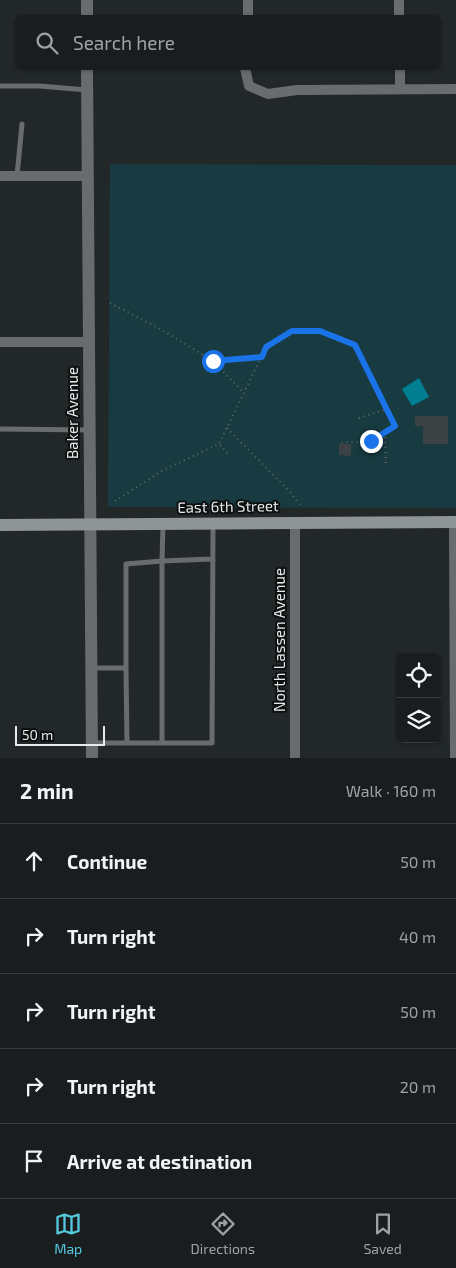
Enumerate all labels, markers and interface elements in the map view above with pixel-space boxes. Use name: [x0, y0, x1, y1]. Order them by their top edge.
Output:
search box: [15, 15, 441, 70]
icon: search: [33, 29, 61, 57]
text: Search here: [73, 31, 175, 54]
route start: [202, 350, 225, 373]
street label: Baker Avenue: [63, 367, 81, 459]
route end: [360, 430, 383, 453]
street label: East 6th Street: [177, 496, 279, 516]
street label: North Lassen Avenue: [270, 568, 288, 712]
map controls: [396, 653, 441, 743]
button: locate: [396, 653, 441, 698]
button: layers: [396, 698, 441, 743]
scale bar: [15, 723, 105, 746]
text: 50 m: [22, 726, 53, 743]
text: 2 min: [20, 778, 74, 803]
text: Walk · 160 m: [346, 781, 436, 800]
icon: ahead: [20, 847, 48, 875]
text: Continue: [67, 850, 147, 873]
text: 50 m: [400, 852, 436, 871]
icon: right: [20, 922, 48, 950]
text: Turn right: [67, 925, 155, 948]
text: 40 m: [399, 927, 436, 946]
icon: right: [20, 997, 48, 1025]
text: Turn right: [67, 1000, 155, 1023]
text: 50 m: [400, 1002, 436, 1021]
icon: right: [20, 1072, 48, 1100]
text: Turn right: [67, 1075, 155, 1098]
text: 20 m: [400, 1077, 436, 1096]
icon: arrive: [20, 1147, 48, 1175]
text: Arrive at destination: [67, 1150, 252, 1173]
tab: Map: [54, 1210, 82, 1257]
tab: Directions: [191, 1210, 255, 1257]
tab: Saved: [363, 1210, 402, 1257]

